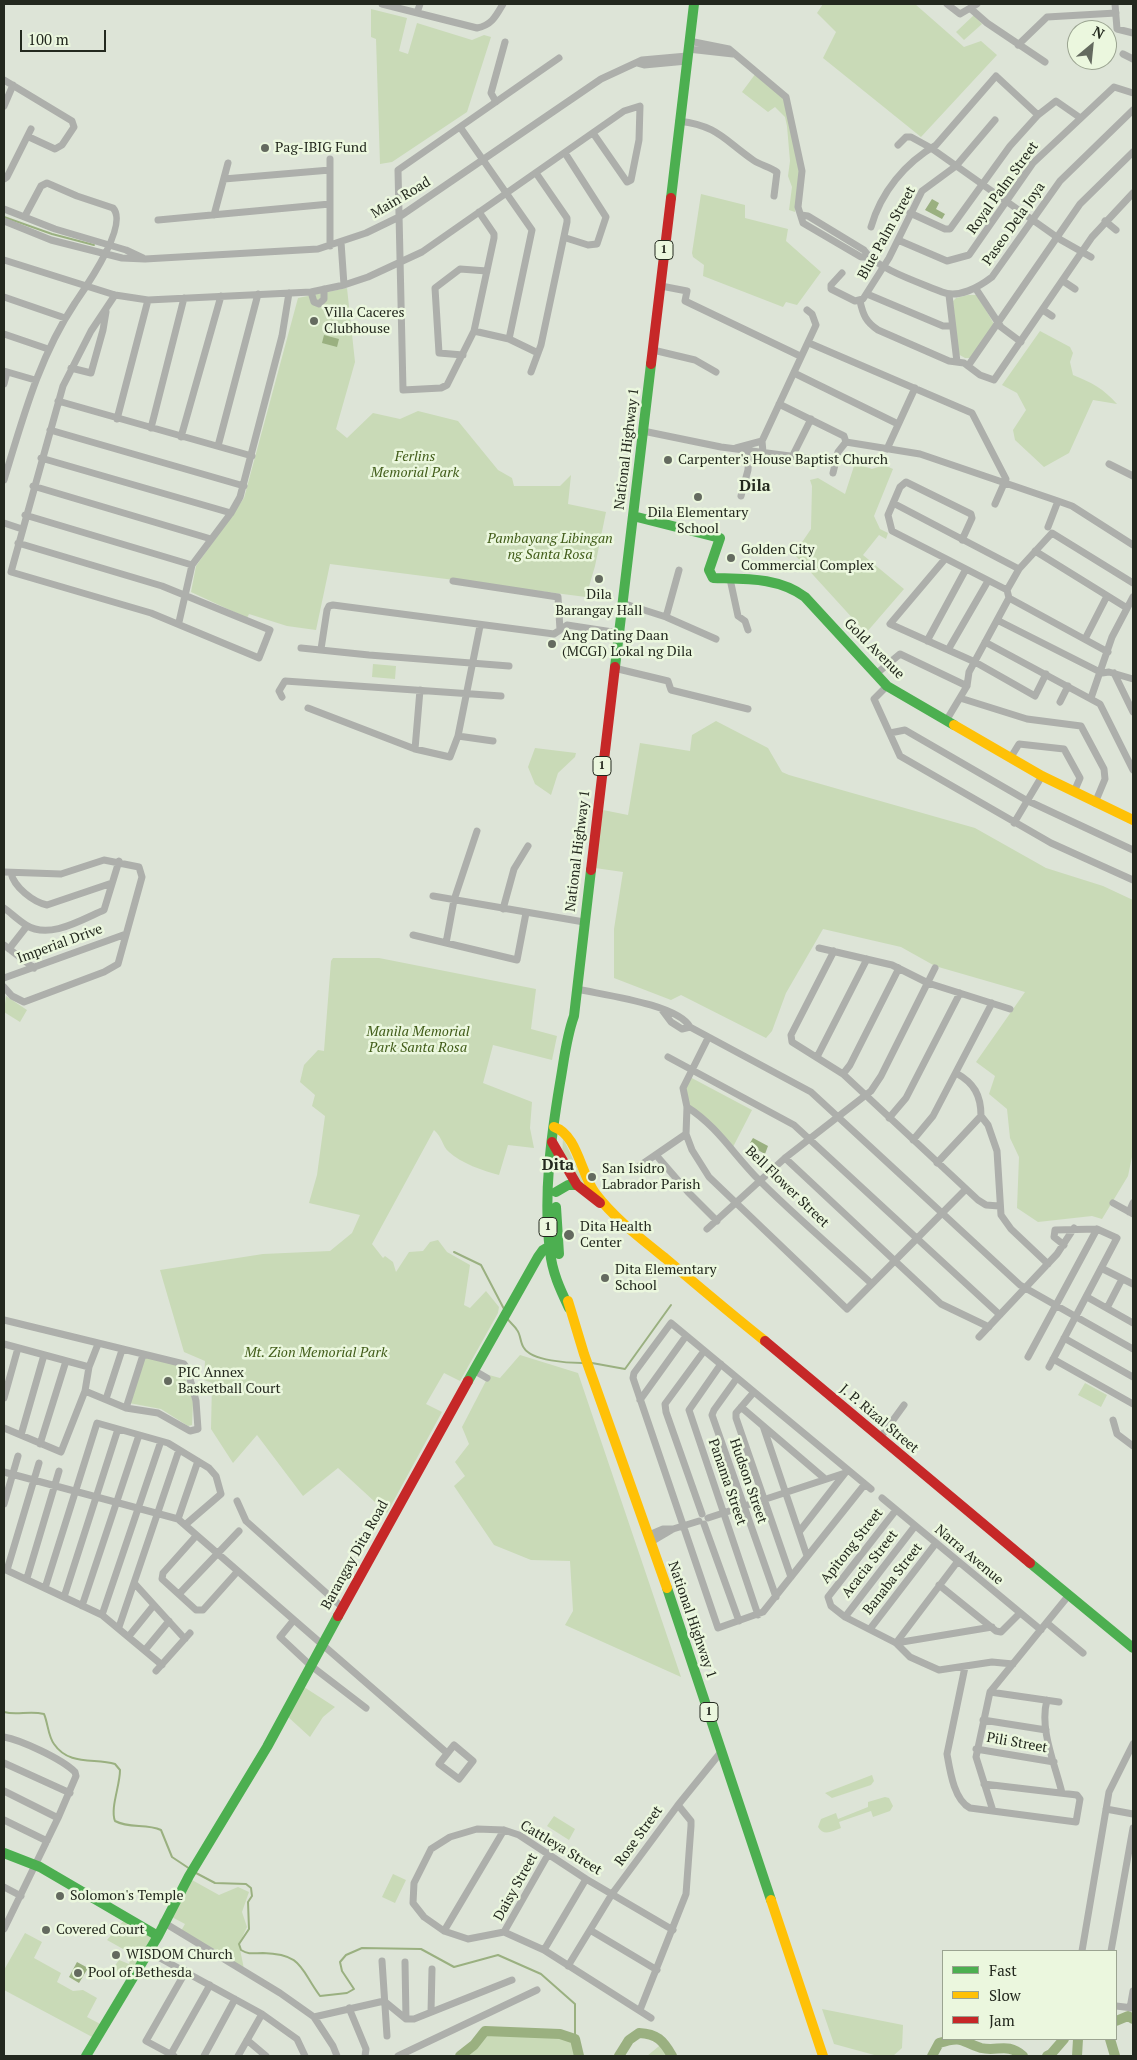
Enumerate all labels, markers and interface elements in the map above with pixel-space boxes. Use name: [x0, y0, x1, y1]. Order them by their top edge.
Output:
scale bar: [22, 20, 109, 52]
north arrow: [1067, 20, 1117, 70]
text: N: [1090, 21, 1108, 43]
text: 100 m: [28, 29, 69, 49]
street label: Royal Palm Street: [964, 138, 1042, 238]
place label: Pag-IBIG Fund: [275, 140, 367, 156]
marker: Pag-IBIG Fund: [259, 142, 271, 154]
street label: Main Road: [368, 174, 434, 222]
street label: Paseo Dela Joya: [979, 179, 1049, 269]
street label: Blue Palm Street: [855, 184, 919, 282]
road number: 1: [655, 240, 673, 260]
place label: Villa Caceres Clubhouse: [324, 305, 405, 338]
marker: Villa Caceres Clubhouse: [308, 315, 320, 327]
street label: National Highway 1: [611, 387, 643, 511]
park label: Ferlins Memorial Park: [371, 449, 459, 482]
place label: Carpenter's House Baptist Church: [678, 452, 888, 468]
marker: Carpenter's House Baptist Church: [662, 454, 674, 466]
district label: Dila: [739, 476, 771, 496]
marker: Dila Elementary School: [692, 491, 704, 503]
place label: Dila Elementary School: [648, 505, 748, 538]
park label: Pambayang Libingan ng Santa Rosa: [487, 531, 613, 564]
place label: Golden City Commercial Complex: [741, 542, 874, 574]
marker: Golden City Commercial Complex: [725, 552, 737, 564]
marker: Dila Barangay Hall: [593, 573, 605, 585]
place label: Dila Barangay Hall: [555, 587, 643, 620]
street label: Gold Avenue: [840, 615, 908, 683]
place label: Ang Dating Daan (MCGI) Lokal ng Dila: [562, 628, 692, 660]
marker: Ang Dating Daan (MCGI) Lokal ng Dila: [546, 638, 558, 650]
road number: 1: [593, 756, 611, 776]
street label: National Highway 1: [562, 789, 594, 913]
street label: Imperial Drive: [15, 921, 105, 967]
park label: Manila Memorial Park Santa Rosa: [366, 1024, 470, 1056]
street label: Bell Flower Street: [742, 1143, 832, 1231]
district label: Dita: [542, 1155, 574, 1175]
place label: San Isidro Labrador Parish: [602, 1161, 700, 1194]
marker: San Isidro Labrador Parish: [586, 1171, 598, 1183]
road number: 1: [539, 1218, 557, 1236]
place label: Dita Health Center: [580, 1219, 652, 1252]
marker: Dita Health Center: [562, 1228, 576, 1242]
place label: Dita Elementary School: [615, 1262, 717, 1294]
marker: Dita Elementary School: [599, 1272, 611, 1284]
park label: Mt. Zion Memorial Park: [245, 1345, 387, 1361]
place label: PIC Annex Basketball Court: [178, 1365, 281, 1398]
marker: PIC Annex Basketball Court: [162, 1375, 174, 1387]
street label: J. P. Rizal Street: [836, 1381, 922, 1457]
street label: Panama Street: [704, 1436, 750, 1528]
street label: Hudson Street: [726, 1436, 770, 1526]
street label: Barangay Dita Road: [318, 1497, 392, 1613]
street label: Apitong Street: [817, 1505, 887, 1587]
street label: Narra Avenue: [931, 1521, 1007, 1589]
street label: Acacia Street: [838, 1527, 902, 1601]
street label: Banaba Street: [860, 1540, 926, 1618]
street label: National Highway 1: [664, 1559, 720, 1681]
road number: 1: [700, 1702, 718, 1721]
street label: Pili Street: [985, 1729, 1049, 1757]
street label: Rose Street: [612, 1803, 666, 1869]
street label: Cattleya Street: [517, 1817, 605, 1879]
street label: Daisy Street: [490, 1850, 542, 1924]
place label: Solomon's Temple: [70, 1888, 184, 1904]
marker: Solomon's Temple: [54, 1890, 66, 1902]
place label: Covered Court: [56, 1922, 145, 1938]
marker: Covered Court: [40, 1924, 52, 1936]
place label: WISDOM Church: [126, 1947, 233, 1963]
marker: WISDOM Church: [110, 1949, 122, 1961]
legend: [942, 1950, 1117, 2040]
text: Fast: [989, 1960, 1017, 1980]
place label: Pool of Bethesda: [88, 1965, 192, 1981]
marker: Pool of Bethesda: [72, 1967, 84, 1979]
text: Slow: [989, 1985, 1021, 2005]
text: Jam: [989, 2010, 1015, 2030]

